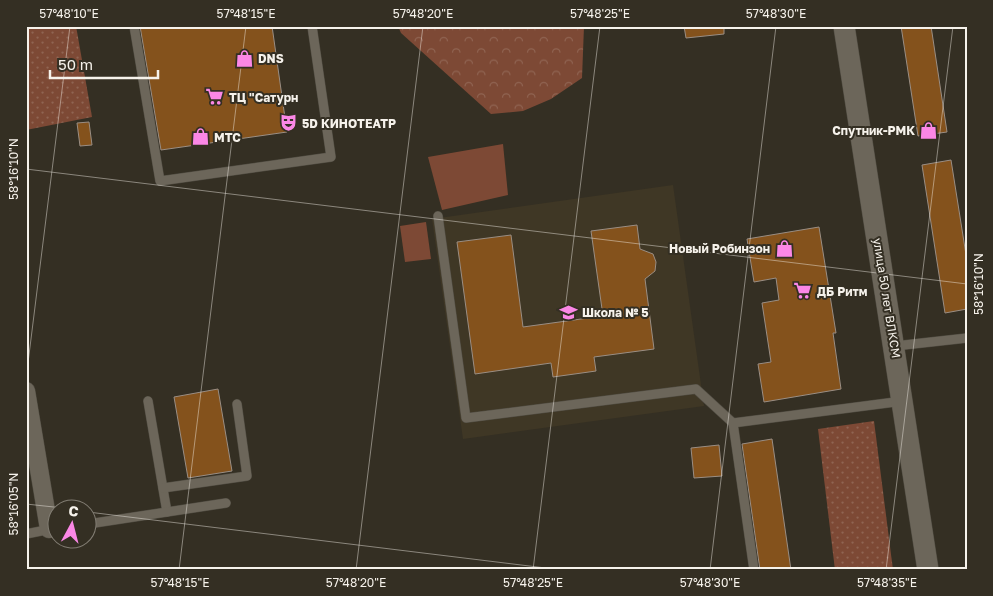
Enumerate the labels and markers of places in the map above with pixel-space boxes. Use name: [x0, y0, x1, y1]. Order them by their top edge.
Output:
shop icon: DNS: [234, 48, 254, 68]
place label: DNS: [258, 51, 284, 66]
supermarket icon: ТЦ "Сатурн: [205, 87, 225, 107]
place label: ТЦ "Сатурн: [229, 90, 298, 105]
theatre icon: 5D КИНОТЕАТР: [278, 113, 298, 133]
place label: 5D КИНОТЕАТР: [302, 116, 396, 131]
shop icon: Спутник-РМК: [919, 120, 939, 140]
place label: Спутник-РМК: [832, 123, 915, 138]
shop icon: МТС: [190, 127, 210, 147]
place label: МТС: [214, 130, 241, 145]
shop icon: Новый Робинзон: [774, 238, 794, 258]
place label: Новый Робинзон: [669, 241, 770, 256]
supermarket icon: ДБ Ритм: [793, 281, 813, 301]
place label: ДБ Ритм: [817, 284, 868, 299]
school or university icon: Школа № 5: [558, 302, 578, 322]
place label: Школа № 5: [582, 305, 649, 320]

